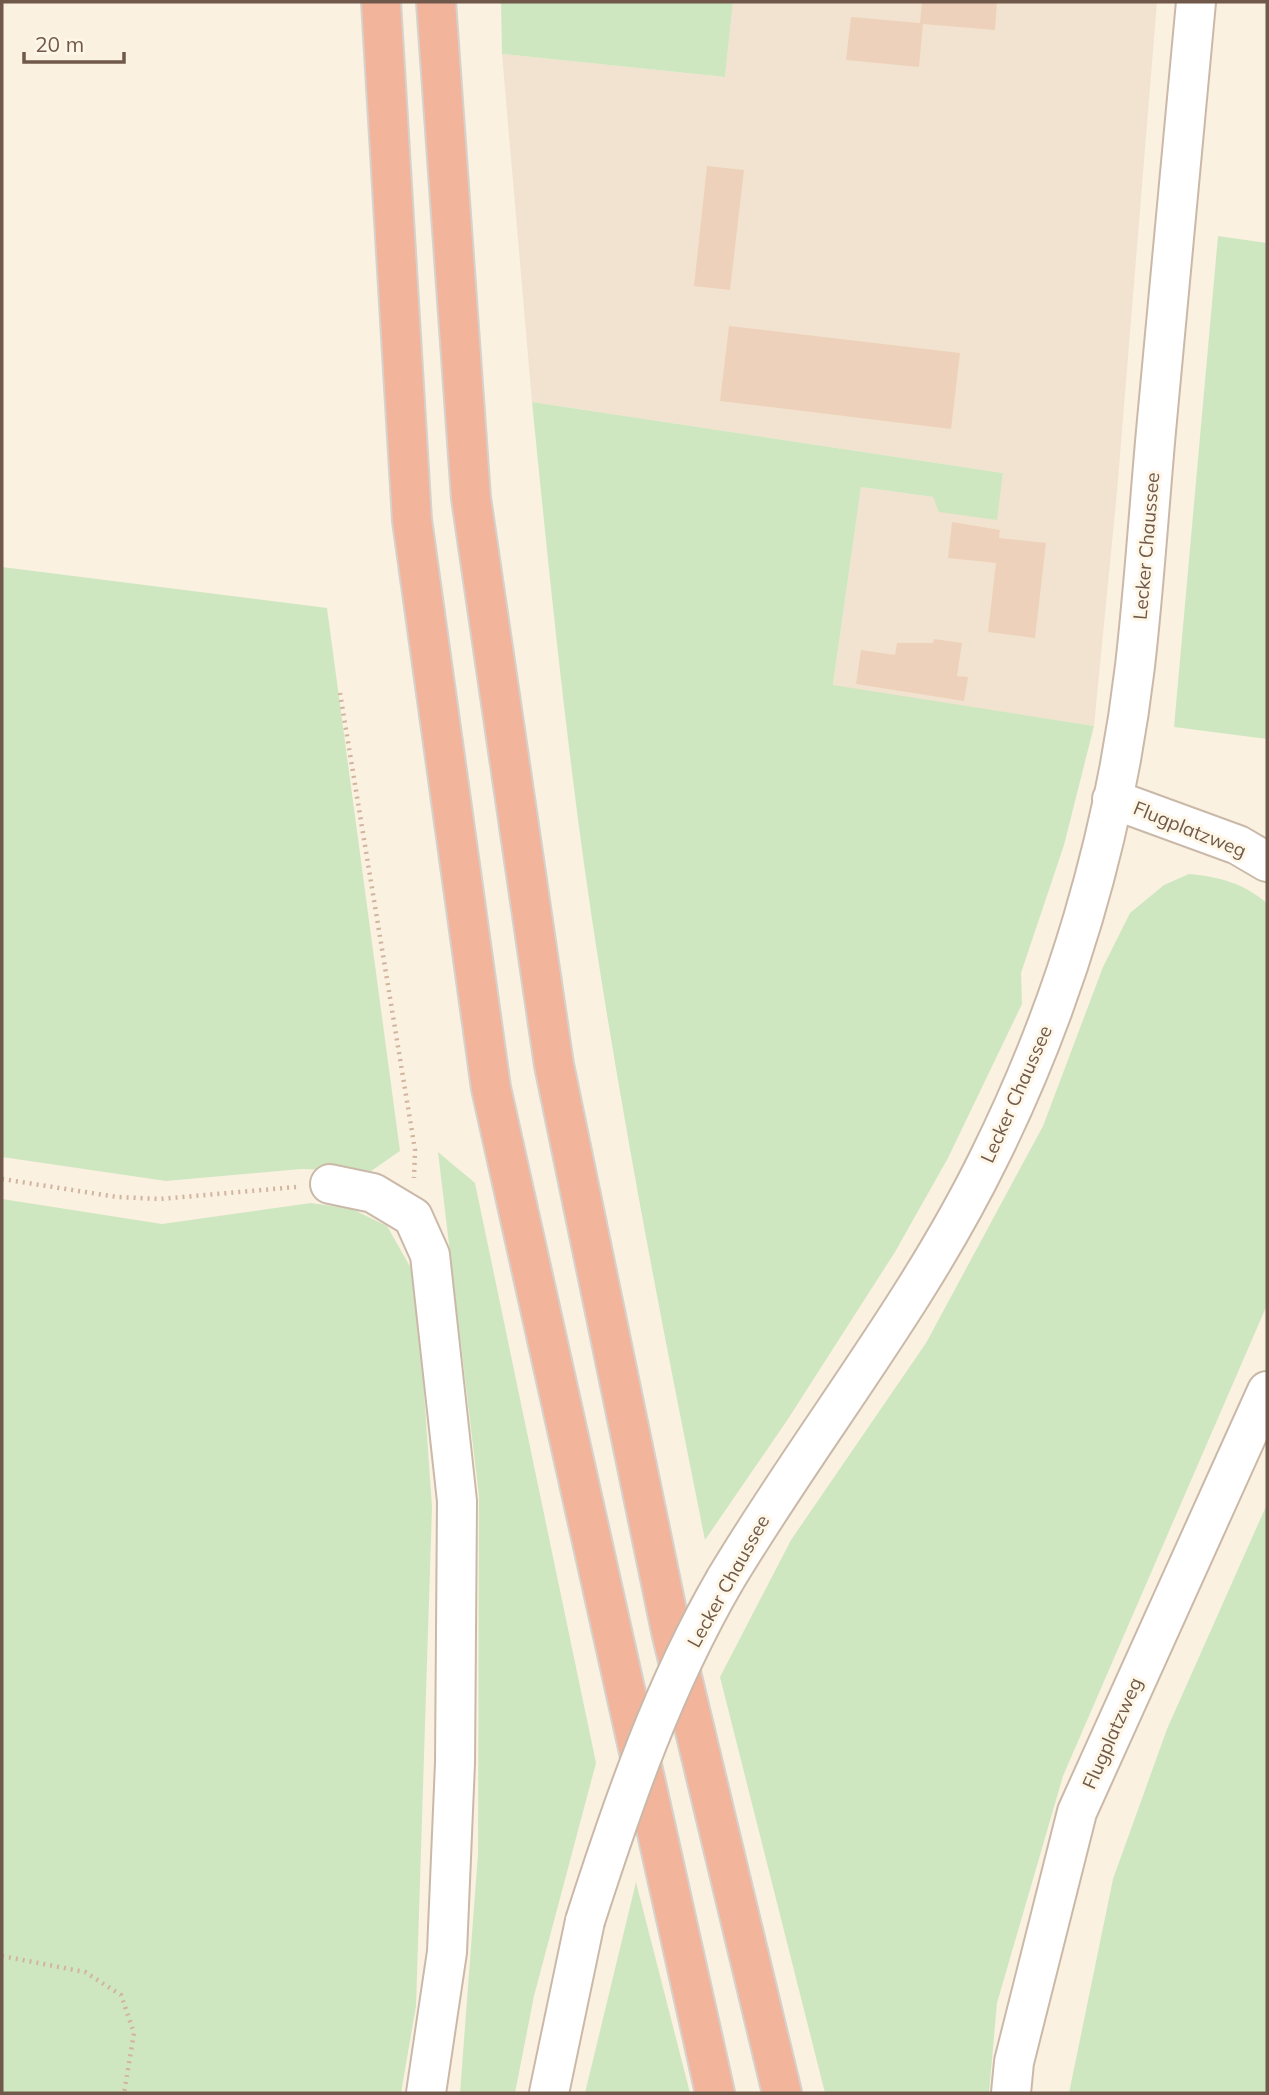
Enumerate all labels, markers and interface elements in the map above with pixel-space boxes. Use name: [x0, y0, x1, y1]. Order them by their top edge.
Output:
scale bar: [24, 21, 124, 65]
text: 20 m: [35, 31, 84, 57]
street label: Lecker Chaussee: [1128, 471, 1164, 621]
street label: Flugplatzweg: [1130, 795, 1250, 863]
street label: Lecker Chaussee: [975, 1022, 1057, 1166]
street label: Lecker Chaussee: [682, 1511, 774, 1651]
street label: Flugplatzweg: [1077, 1674, 1147, 1792]

